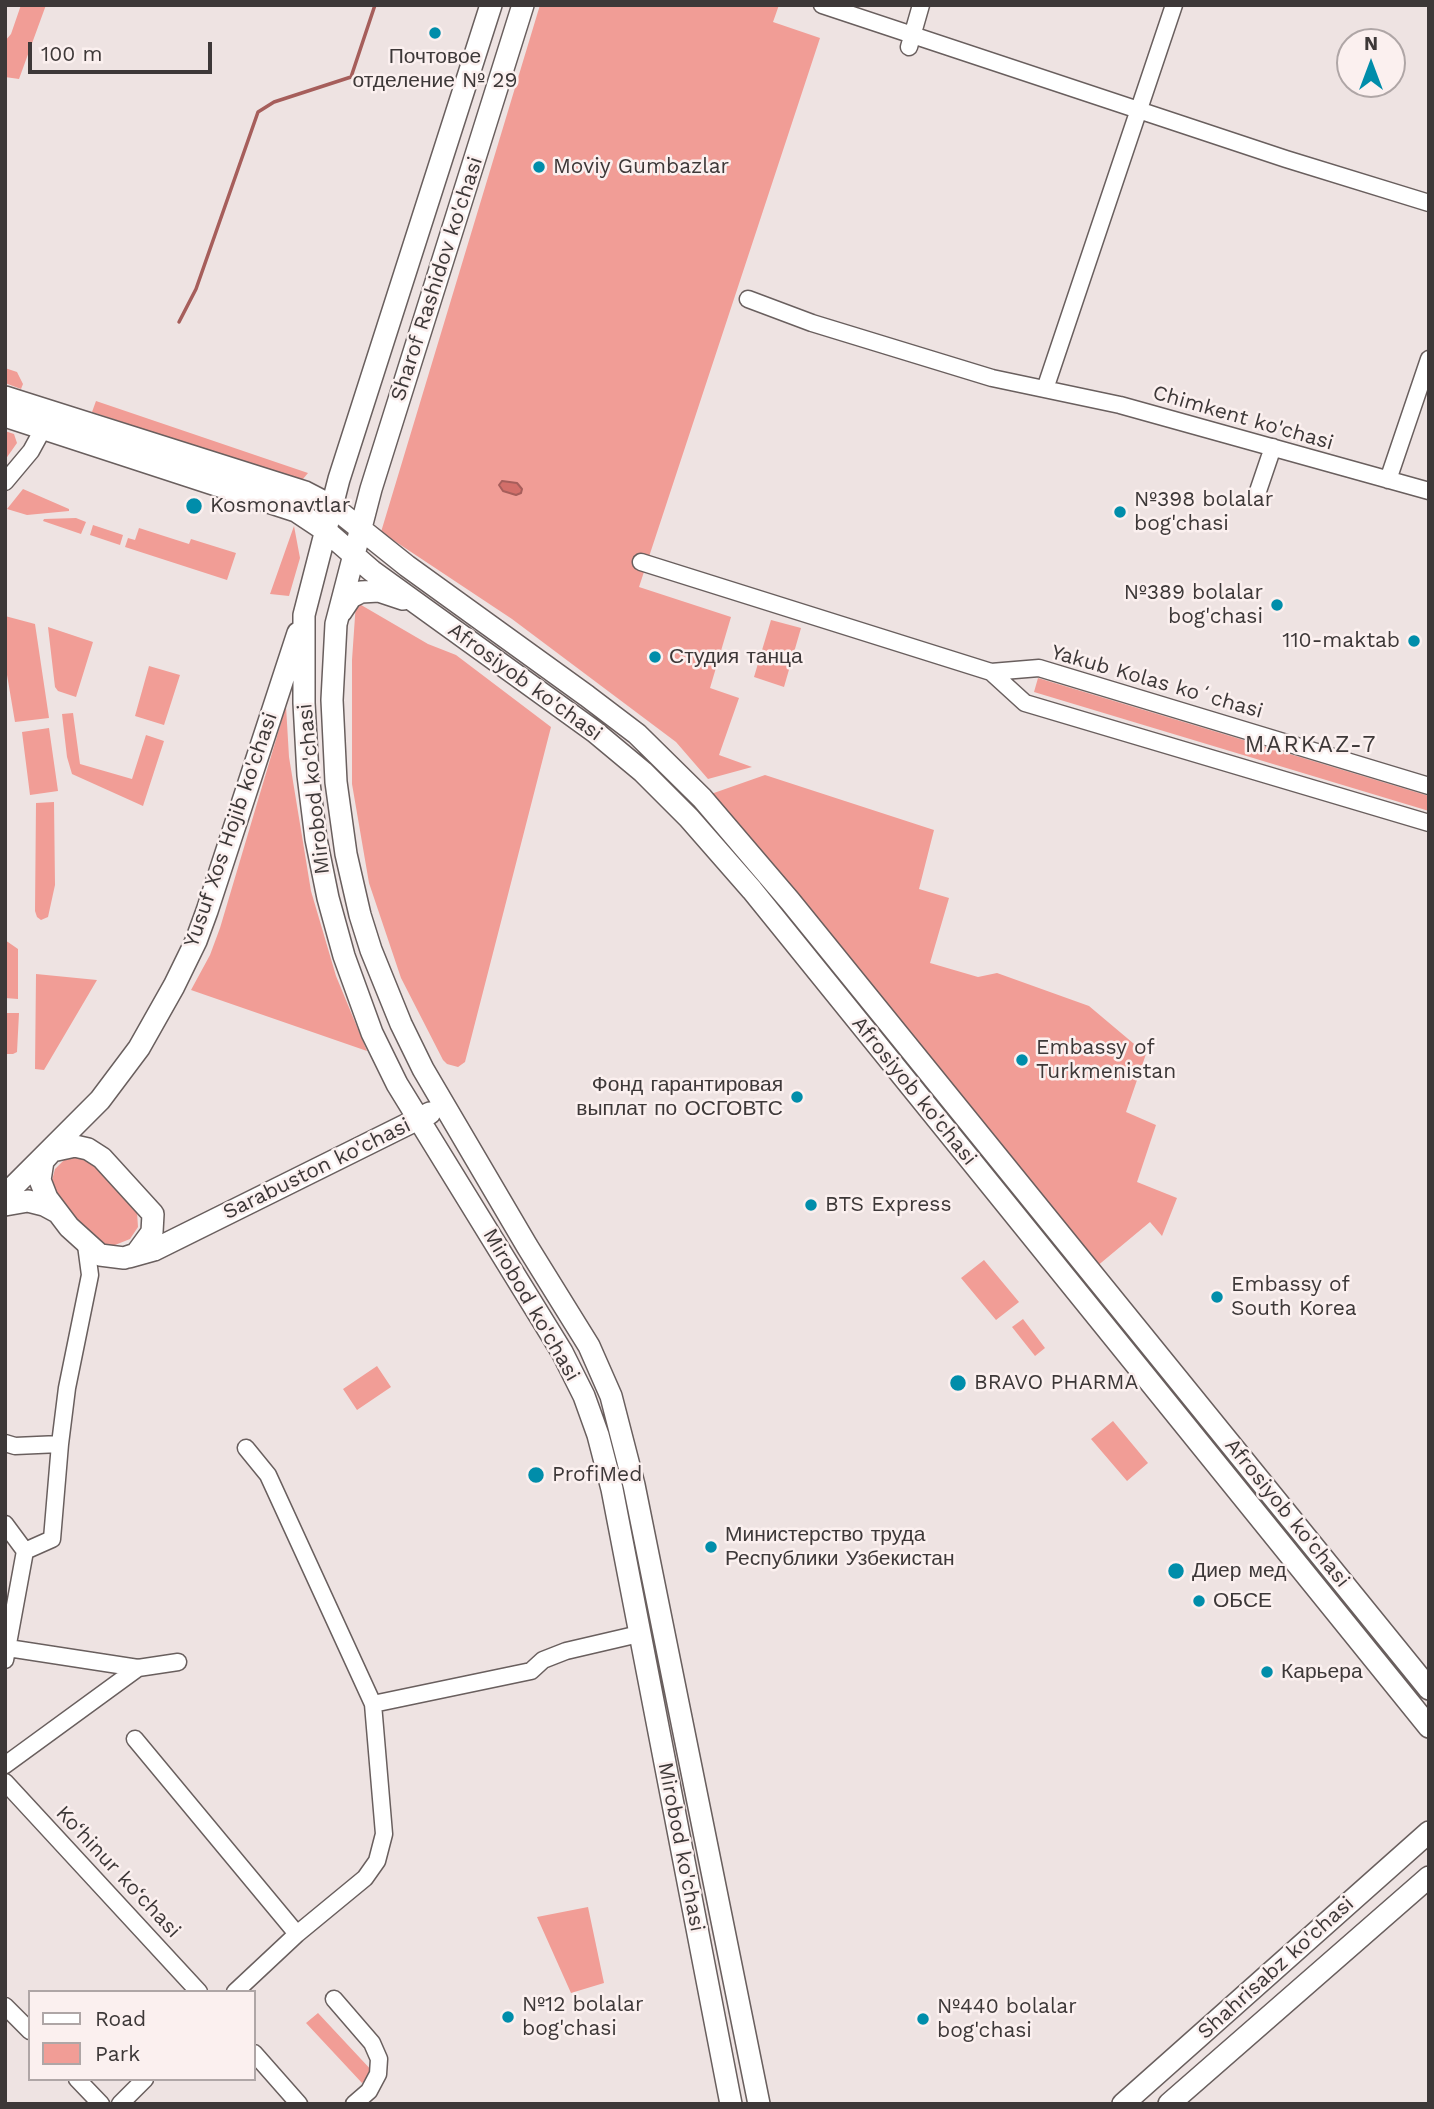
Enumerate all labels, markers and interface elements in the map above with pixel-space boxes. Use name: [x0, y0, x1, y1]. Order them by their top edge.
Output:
marker: Почтовое отделение № 29: [427, 25, 443, 41]
scale bar: [32, 28, 215, 72]
north arrow: [1336, 28, 1406, 98]
text: N: [1364, 32, 1378, 55]
text: 100 m: [41, 41, 103, 66]
place label: Почтовое отделение № 29: [349, 44, 521, 94]
street label: Sharof Rashidov ko'chasi: [386, 154, 488, 404]
place label: Moviy Gumbazlar: [553, 154, 729, 180]
marker: Moviy Gumbazlar: [531, 159, 547, 175]
street label: Chimkent ko'chasi: [1150, 380, 1336, 456]
place label: №398 bolalar bog'chasi: [1134, 487, 1273, 537]
place label: Kosmonavtlar: [210, 493, 350, 519]
marker: Kosmonavtlar: [184, 496, 204, 516]
marker: №398 bolalar bog'chasi: [1112, 504, 1128, 520]
place label: №389 bolalar bog'chasi: [1124, 580, 1263, 630]
marker: №389 bolalar bog'chasi: [1269, 597, 1285, 613]
street label: Afrosiyob ko'chasi: [443, 618, 607, 746]
place label: 110-maktab: [1282, 628, 1400, 654]
marker: 110-maktab: [1406, 633, 1422, 649]
street label: Yakub Kolas koʻchasi: [1048, 640, 1266, 724]
place label: Студия танца: [669, 644, 808, 670]
marker: Студия танца: [647, 649, 663, 665]
street label: Mirobod ko'chasi: [292, 702, 336, 876]
street label: Yusuf Xos Hojib ko'chasi: [179, 709, 283, 951]
district label: MARKAZ-7: [1246, 731, 1376, 759]
street label: Afrosiyob ko'chasi: [846, 1011, 982, 1171]
place label: Embassy of Turkmenistan: [1036, 1035, 1176, 1085]
marker: Embassy of Turkmenistan: [1014, 1052, 1030, 1068]
place label: Фонд гарантировая выплат по ОСГОВТС: [574, 1072, 783, 1122]
marker: Фонд гарантировая выплат по ОСГОВТС: [789, 1089, 805, 1105]
street label: Sarabuston ko'chasi: [219, 1113, 415, 1225]
place label: BTS Express: [825, 1192, 951, 1218]
marker: BTS Express: [803, 1197, 819, 1213]
street label: Mirobod ko'chasi: [477, 1224, 585, 1386]
place label: Embassy of South Korea: [1231, 1272, 1357, 1322]
marker: Embassy of South Korea: [1209, 1289, 1225, 1305]
place label: BRAVO PHARMA: [974, 1370, 1138, 1396]
marker: BRAVO PHARMA: [948, 1373, 968, 1393]
street label: Afrosiyob ko'chasi: [1219, 1433, 1355, 1593]
place label: ProfiMed: [552, 1462, 642, 1488]
marker: ProfiMed: [526, 1465, 546, 1485]
place label: Министерство труда Республики Узбекистан: [725, 1522, 971, 1572]
marker: Министерство труда Республики Узбекистан: [703, 1539, 719, 1555]
place label: Диер мед: [1192, 1558, 1291, 1584]
marker: Диер мед: [1166, 1561, 1186, 1581]
place label: ОБСЕ: [1213, 1588, 1268, 1614]
marker: ОБСЕ: [1191, 1593, 1207, 1609]
place label: Карьера: [1281, 1659, 1367, 1685]
marker: Карьера: [1259, 1664, 1275, 1680]
street label: Mirobod ko'chasi: [652, 1760, 710, 1934]
street label: Ko‘hinur ko‘chasi: [50, 1801, 186, 1943]
street label: Shahrisabz ko'chasi: [1193, 1891, 1359, 2045]
legend: [28, 1990, 256, 2081]
place label: №12 bolalar bog'chasi: [522, 1992, 644, 2042]
place label: №440 bolalar bog'chasi: [937, 1994, 1077, 2044]
text: Road: [95, 2006, 146, 2031]
marker: №12 bolalar bog'chasi: [500, 2009, 516, 2025]
marker: №440 bolalar bog'chasi: [915, 2011, 931, 2027]
text: Park: [95, 2041, 140, 2066]

